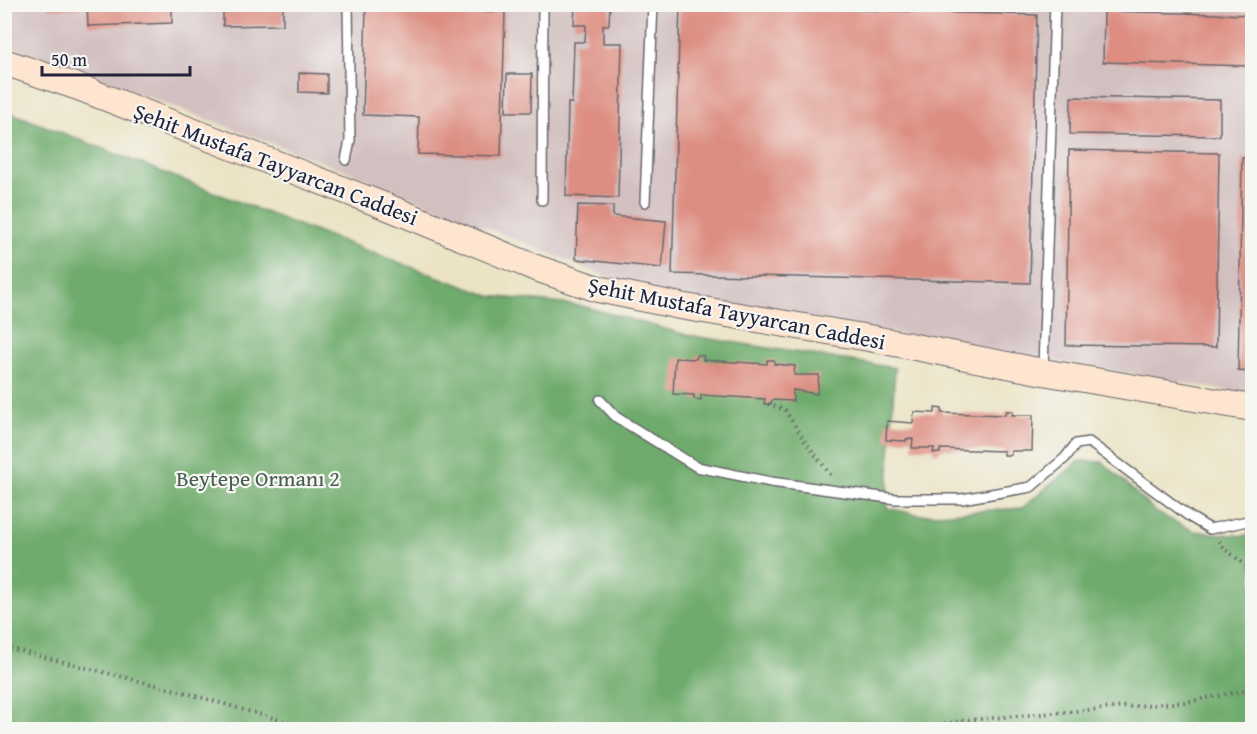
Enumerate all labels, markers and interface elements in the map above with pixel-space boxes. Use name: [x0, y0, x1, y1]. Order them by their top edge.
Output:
scale bar: [42, 39, 190, 77]
text: 50 m: [51, 46, 87, 73]
street label: Şehit Mustafa Tayyarcan Caddesi: [129, 95, 423, 233]
street label: Şehit Mustafa Tayyarcan Caddesi: [586, 268, 888, 358]
park label: Beytepe Ormanı 2: [176, 462, 340, 494]

